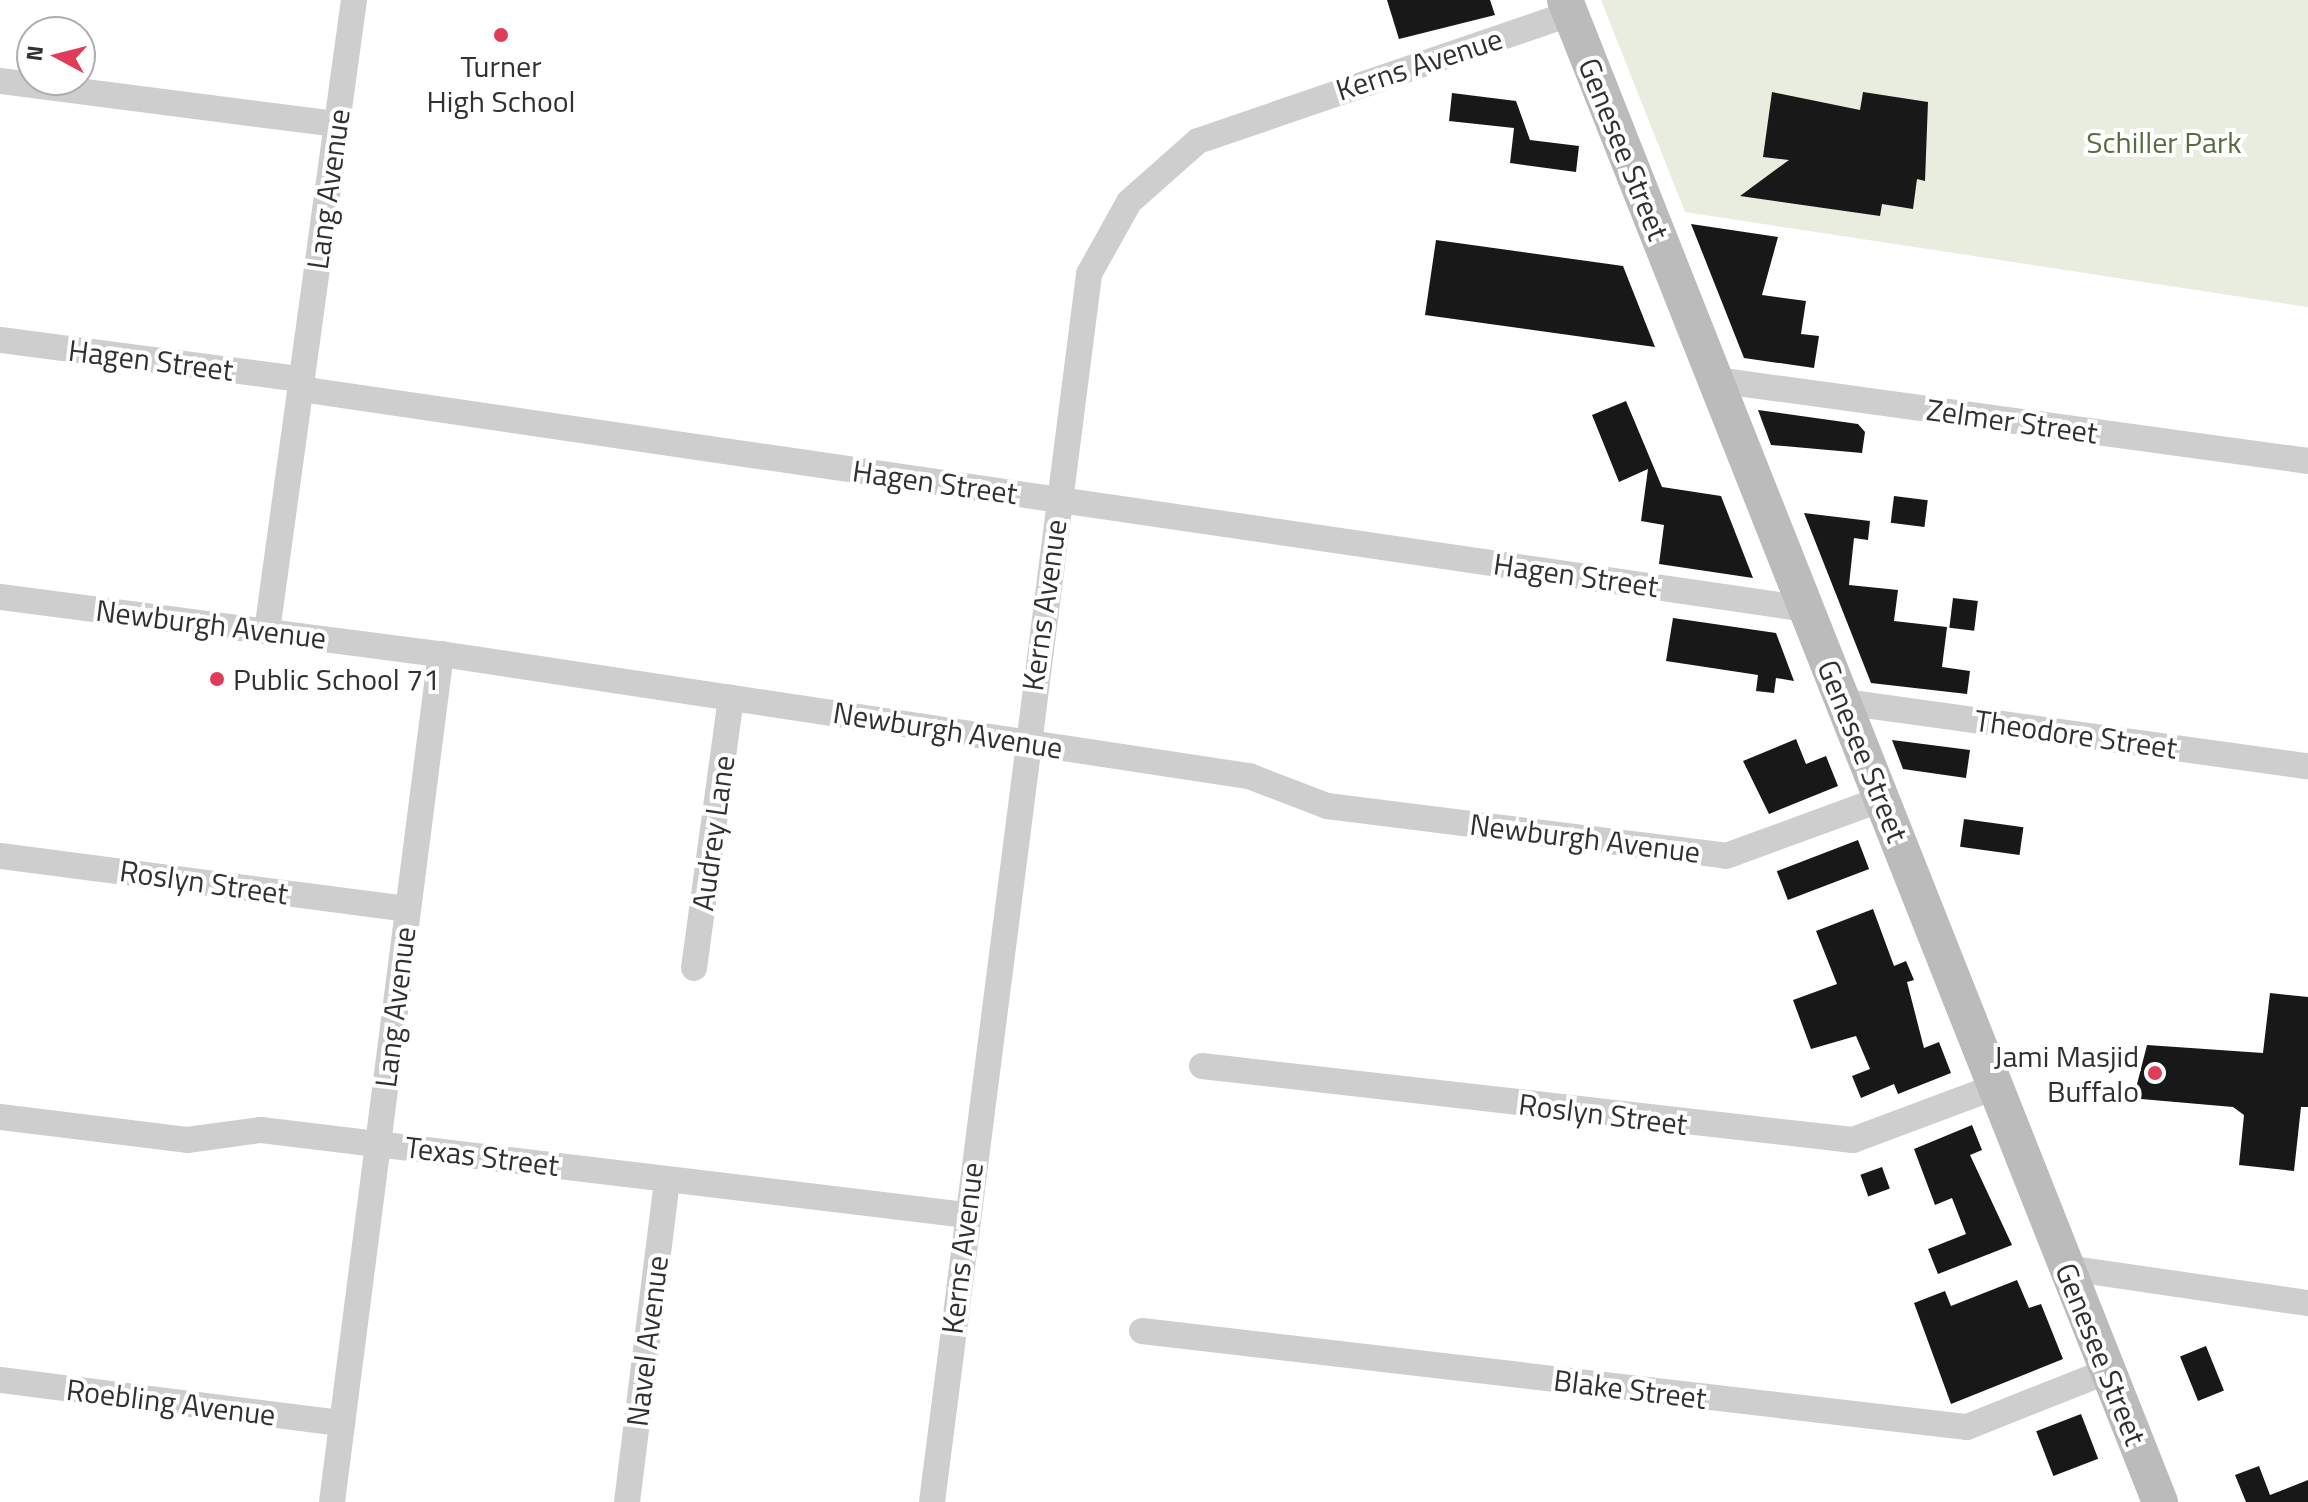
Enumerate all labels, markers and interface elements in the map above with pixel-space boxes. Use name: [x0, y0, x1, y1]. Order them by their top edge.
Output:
north arrow: [16, 16, 96, 96]
street label: Kerns Avenue: [1331, 20, 1507, 108]
marker: Turner High School: [492, 26, 510, 44]
text: N: [16, 44, 52, 63]
place label: Turner High School: [426, 48, 576, 118]
street label: Genesee Street: [1571, 53, 1677, 245]
street label: Lang Avenue: [299, 107, 357, 271]
park label: Schiller Park: [2086, 124, 2242, 160]
street label: Hagen Street: [66, 332, 236, 388]
street label: Zelmer Street: [1924, 391, 2100, 451]
street label: Hagen Street: [850, 453, 1020, 511]
street label: Kerns Avenue: [1014, 517, 1074, 693]
street label: Hagen Street: [1491, 546, 1661, 604]
street label: Newburgh Avenue: [94, 592, 328, 656]
street label: Genesee Street: [1810, 655, 1916, 847]
place label: Public School 71: [233, 661, 440, 697]
marker: Public School 71: [208, 670, 226, 688]
street label: Newburgh Avenue: [831, 694, 1065, 766]
street label: Theodore Street: [1973, 702, 2179, 766]
street label: Audrey Lane: [684, 753, 742, 913]
street label: Newburgh Avenue: [1468, 806, 1702, 870]
street label: Roslyn Street: [118, 852, 290, 912]
street label: Lang Avenue: [367, 925, 423, 1089]
place label: Jami Masjid Buffalo: [1994, 1038, 2139, 1108]
marker: Jami Masjid Buffalo: [2146, 1064, 2164, 1082]
street label: Roslyn Street: [1517, 1086, 1689, 1142]
street label: Texas Street: [403, 1129, 561, 1183]
street label: Kerns Avenue: [934, 1160, 990, 1336]
street label: Navel Avenue: [619, 1254, 675, 1428]
street label: Genesee Street: [2048, 1258, 2154, 1450]
street label: Blake Street: [1552, 1362, 1708, 1416]
street label: Roebling Avenue: [64, 1371, 278, 1433]

